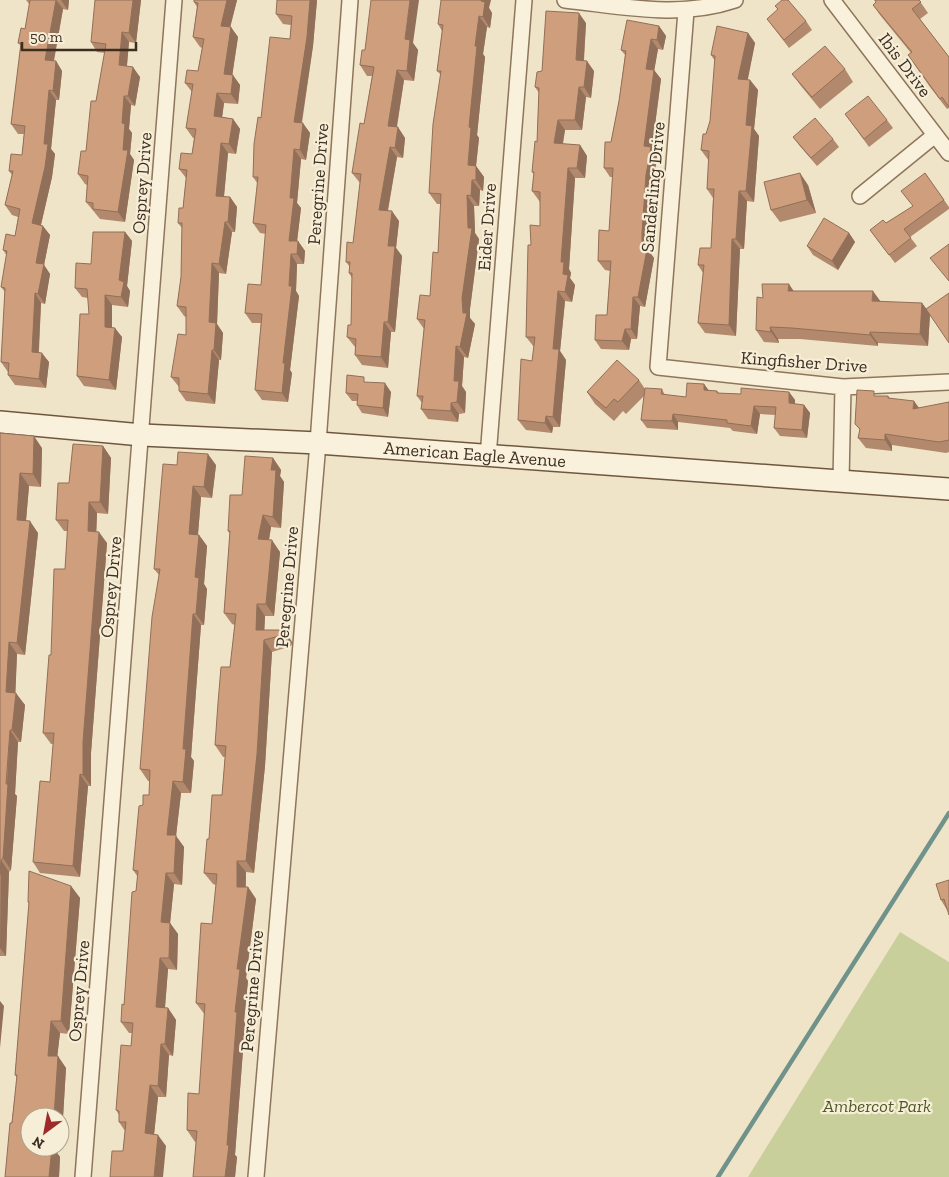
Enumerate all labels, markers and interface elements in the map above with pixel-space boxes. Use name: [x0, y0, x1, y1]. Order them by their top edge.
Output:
scale bar: [22, 20, 136, 52]
text: 50 m: [30, 28, 63, 46]
street label: Ibis Drive: [874, 29, 936, 101]
street label: Sanderling Drive: [636, 121, 670, 253]
street label: Peregrine Drive: [303, 122, 333, 246]
street label: Osprey Drive: [127, 131, 157, 235]
street label: Eider Drive: [473, 182, 501, 272]
street label: Kingfisher Drive: [740, 347, 868, 377]
street label: American Eagle Avenue: [383, 437, 567, 472]
street label: Peregrine Drive: [271, 525, 303, 649]
street label: Osprey Drive: [96, 535, 126, 639]
street label: Peregrine Drive: [236, 929, 268, 1053]
street label: Osprey Drive: [64, 939, 94, 1043]
park label: Ambercot Park: [822, 1095, 931, 1117]
north arrow: [20, 1107, 70, 1157]
text: N: [29, 1132, 47, 1153]

